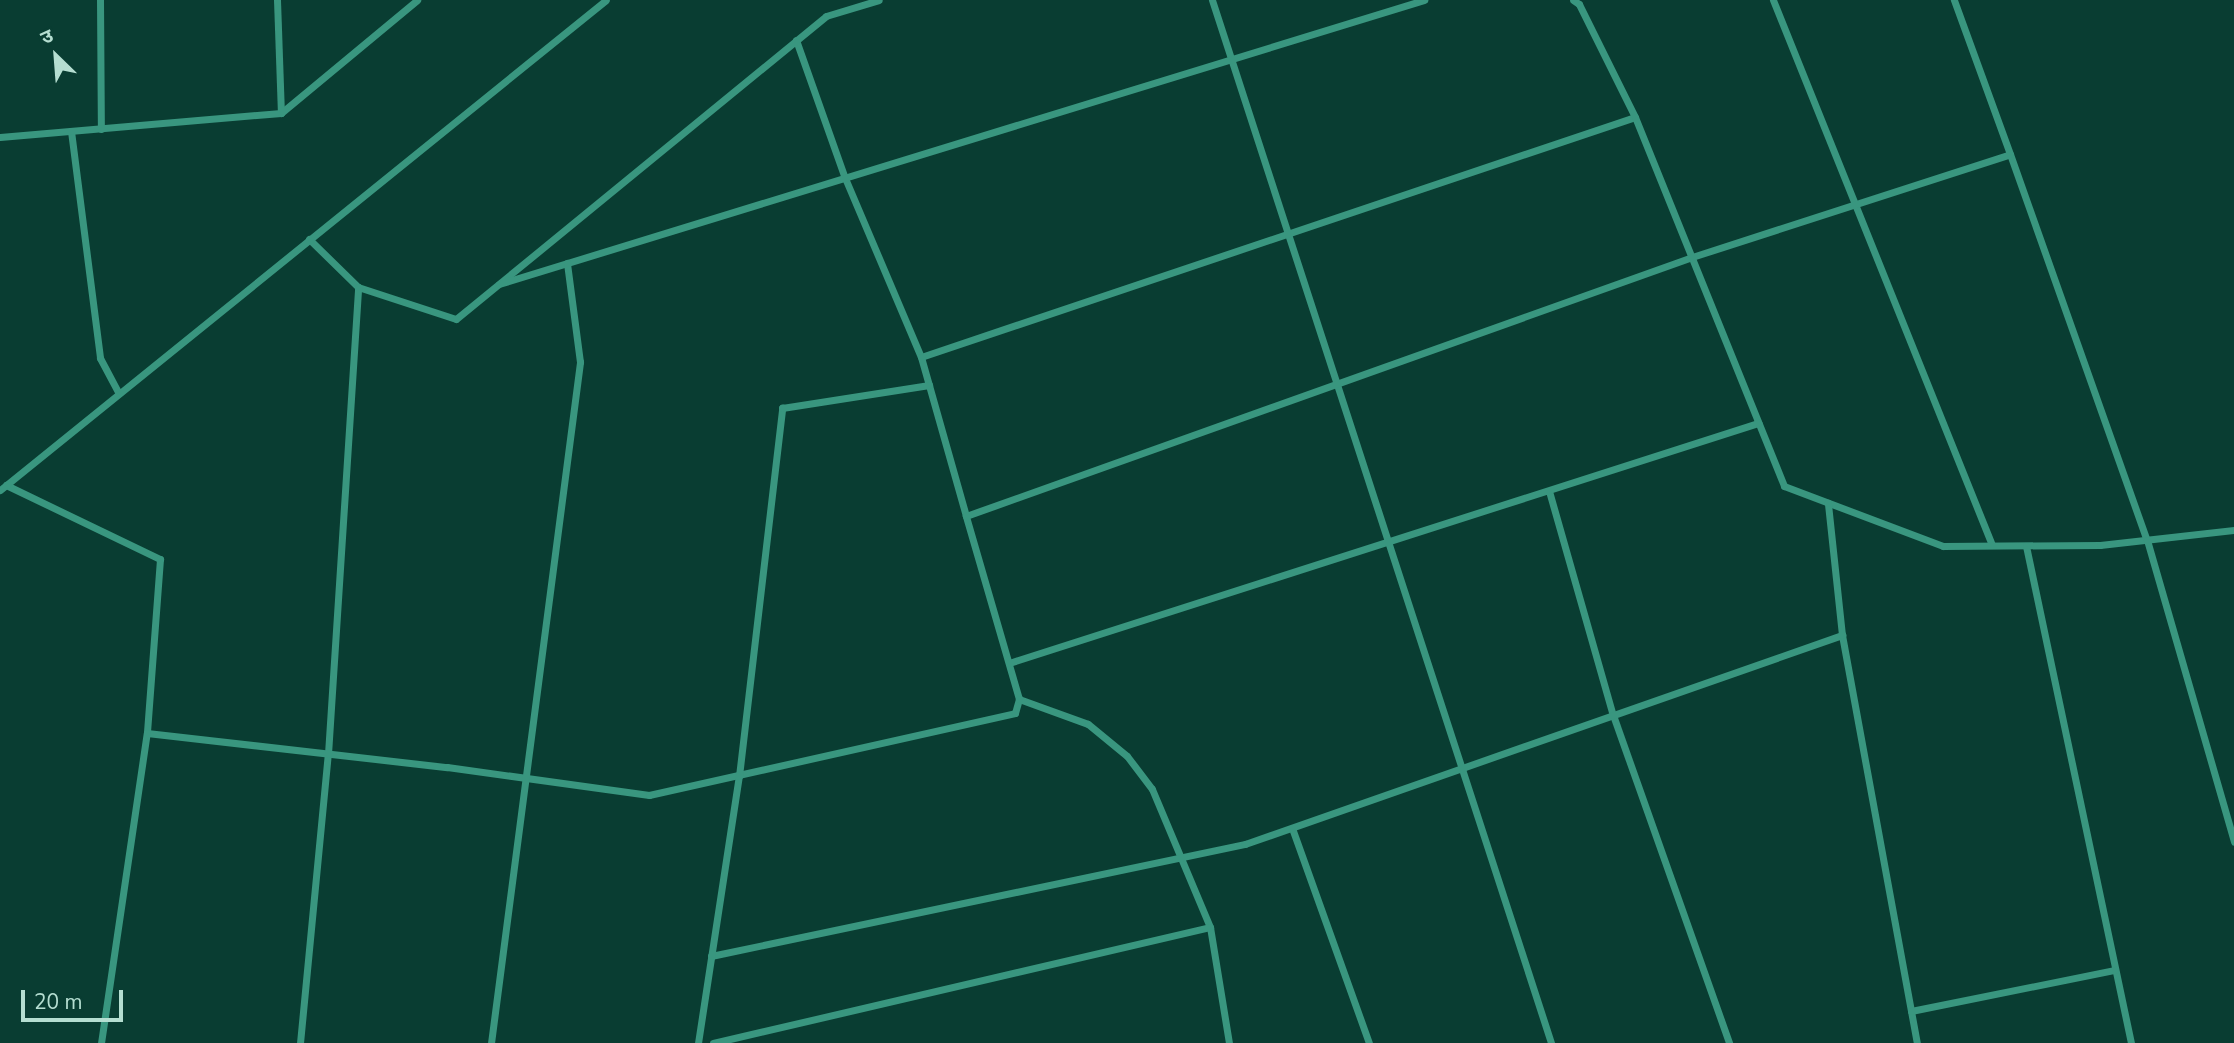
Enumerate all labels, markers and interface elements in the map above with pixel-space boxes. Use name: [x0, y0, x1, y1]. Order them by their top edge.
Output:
north arrow: [21, 21, 91, 91]
text: उ: [37, 23, 58, 51]
scale bar: [24, 976, 126, 1020]
text: 20 m: [34, 988, 83, 1016]

